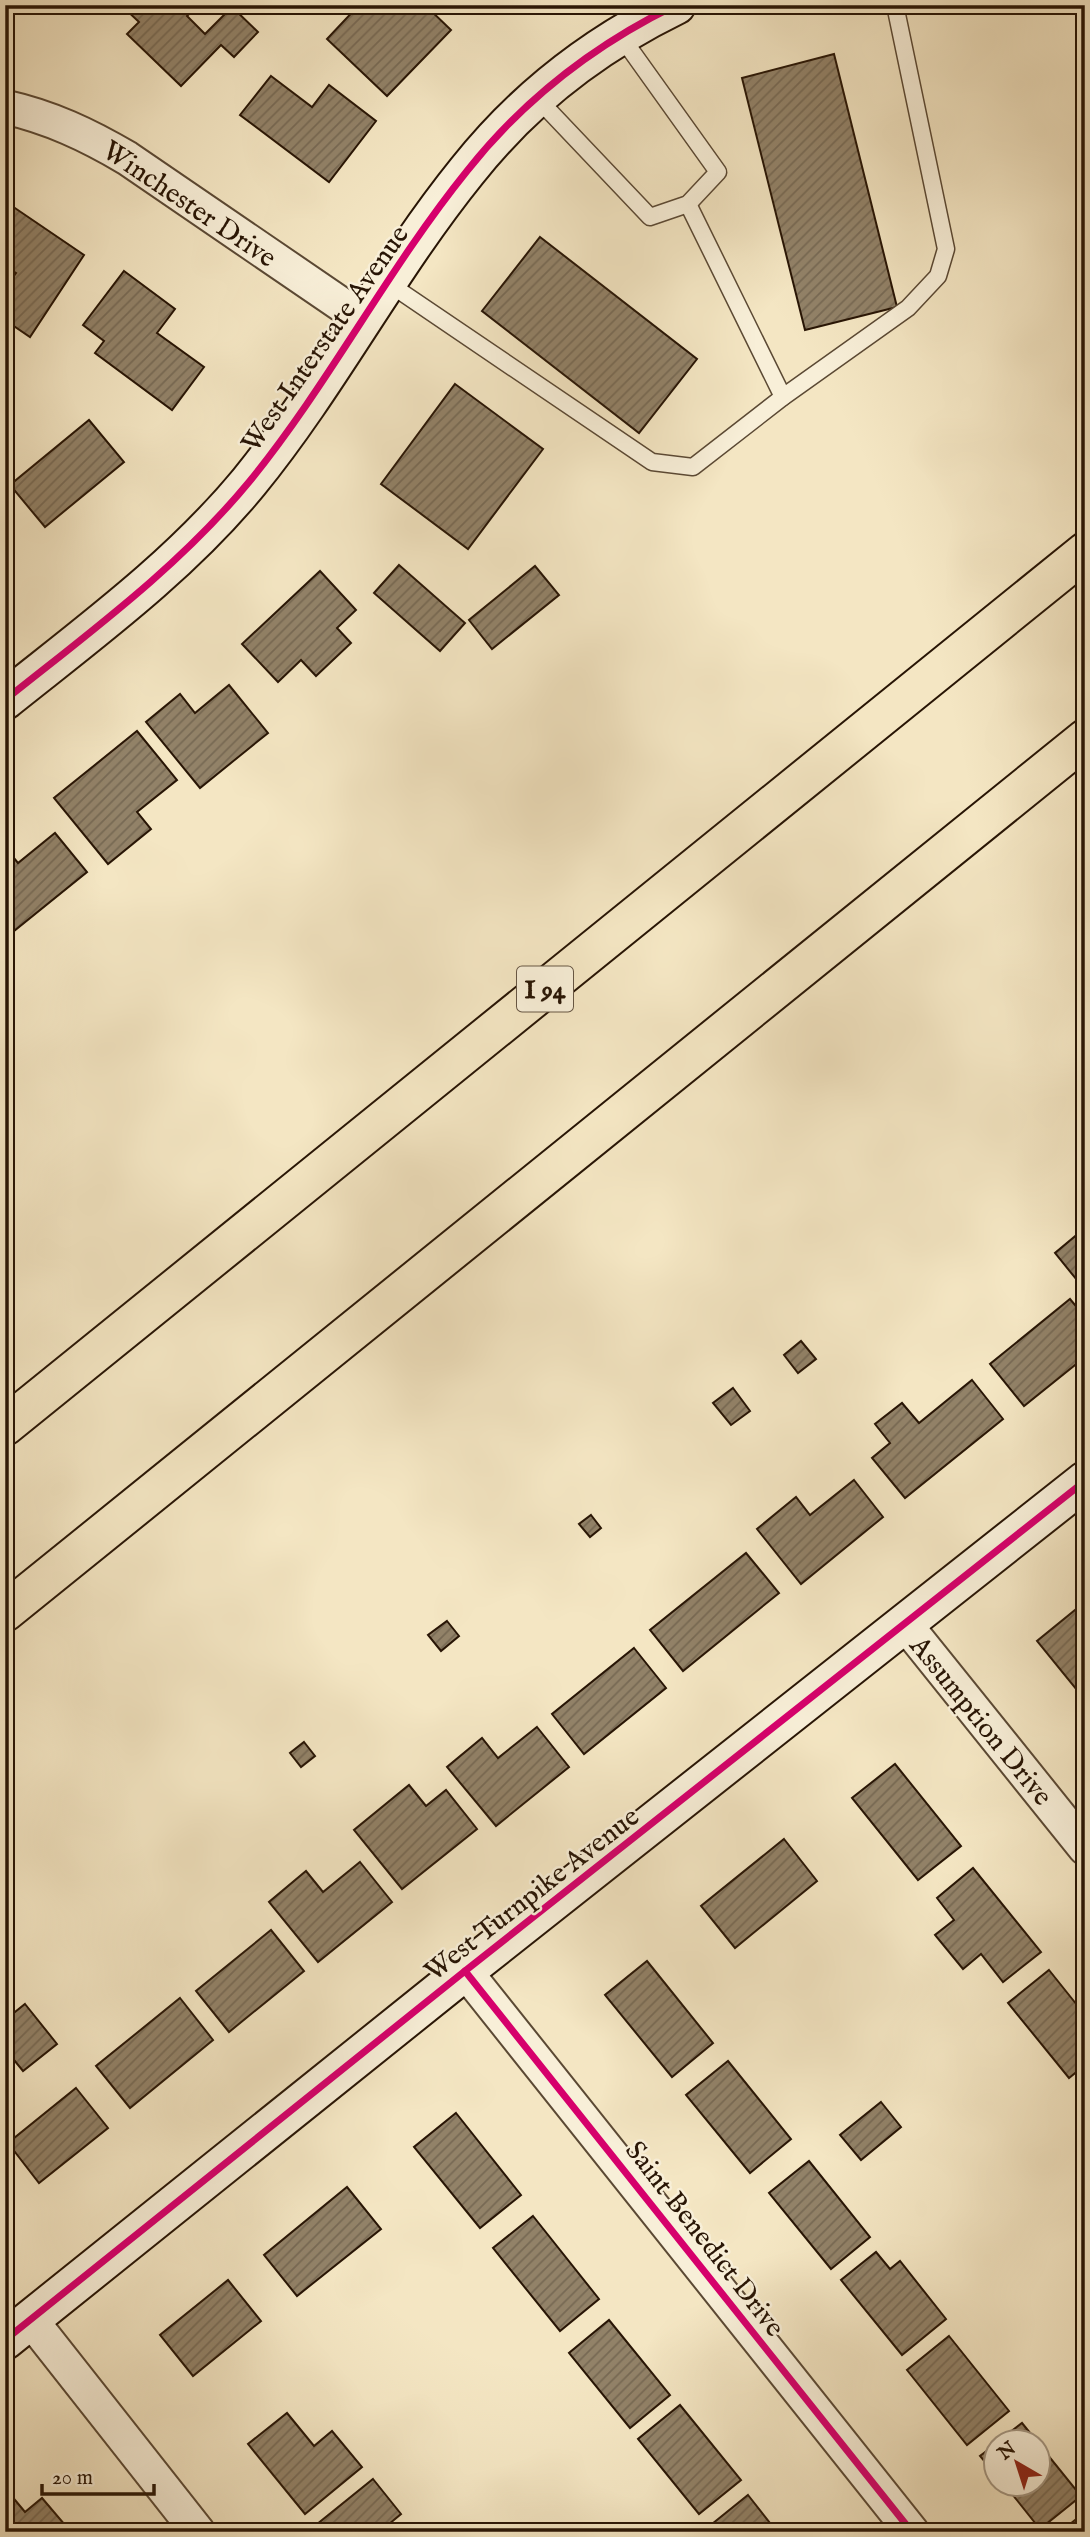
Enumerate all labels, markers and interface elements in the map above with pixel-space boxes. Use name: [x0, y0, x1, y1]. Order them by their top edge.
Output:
street label: Winchester Drive: [95, 134, 283, 276]
street label: West Interstate Avenue: [235, 219, 418, 460]
road number: I 94: [517, 966, 573, 1012]
street label: Assumption Drive: [900, 1629, 1059, 1814]
street label: West Turnpike Avenue: [418, 1800, 647, 1990]
street label: Saint Benedict Drive: [617, 2135, 791, 2345]
north arrow: [982, 2428, 1052, 2498]
text: N: [993, 2436, 1022, 2466]
scale bar: [42, 2453, 154, 2497]
text: 20 m: [52, 2465, 93, 2492]

